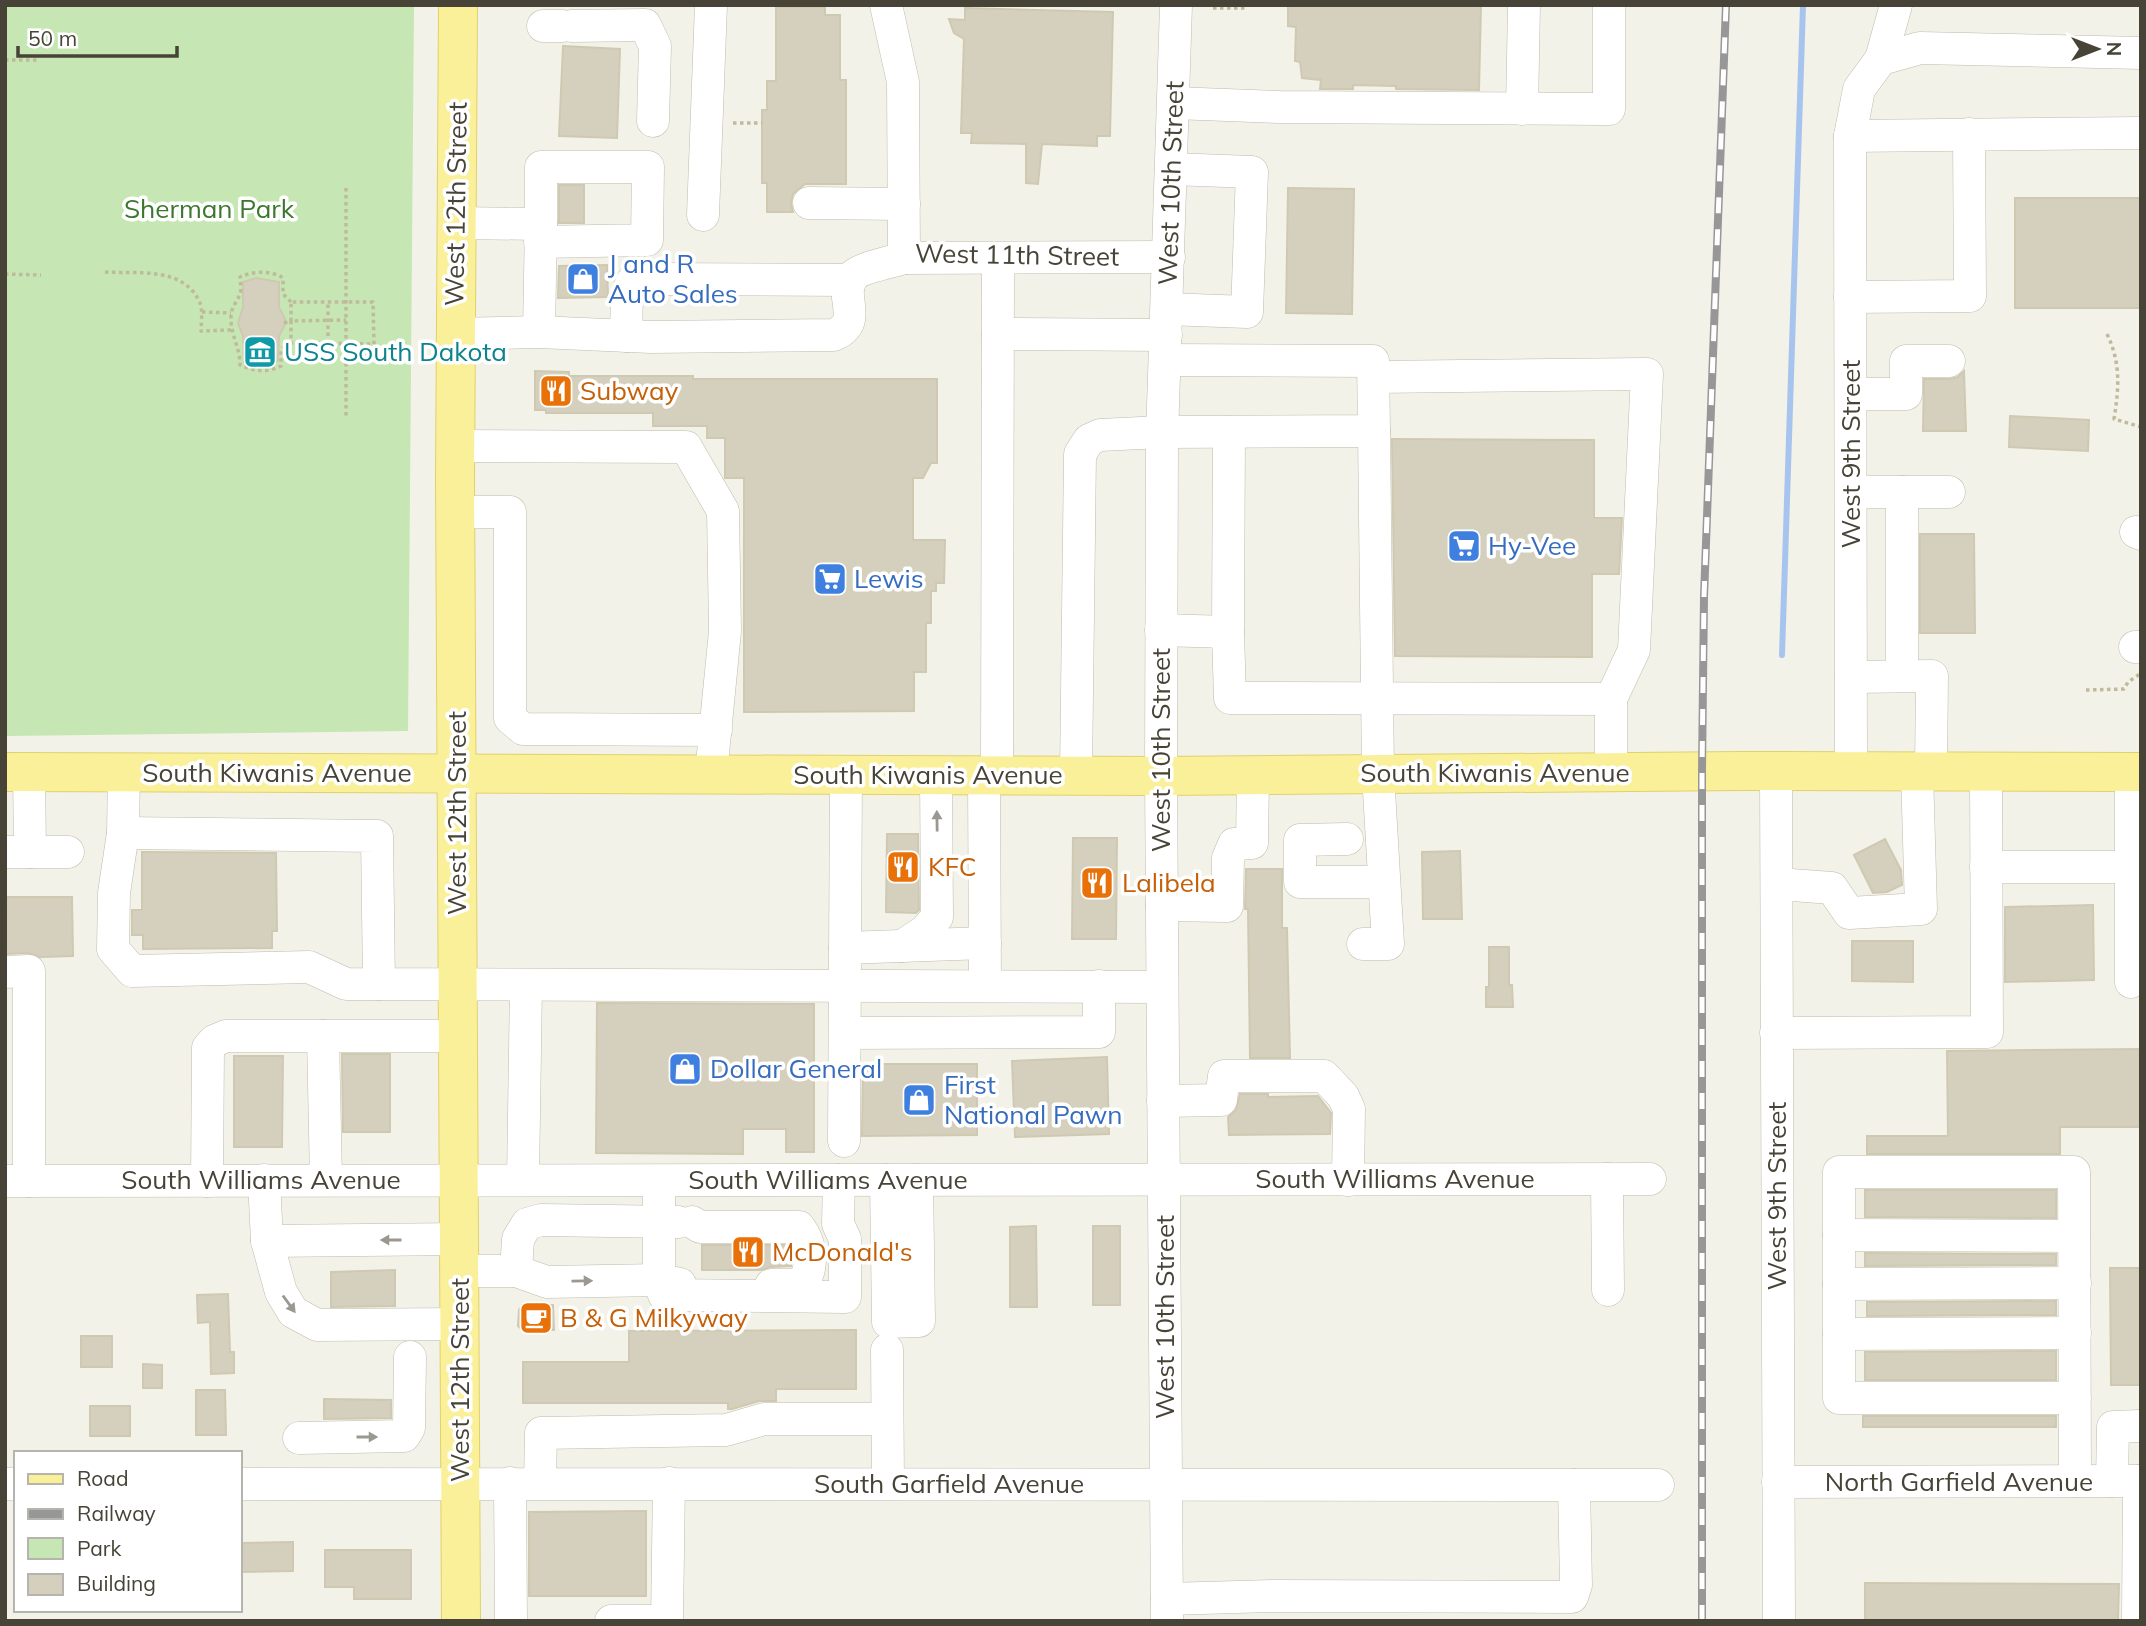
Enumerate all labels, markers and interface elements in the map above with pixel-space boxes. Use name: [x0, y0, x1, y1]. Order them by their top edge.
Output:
scale bar: [18, 14, 177, 58]
north arrow: [2062, 14, 2132, 84]
text: 50 m: [28, 25, 77, 51]
text: N: [2102, 42, 2126, 56]
street label: West 10th Street: [1150, 80, 1191, 286]
street label: West 12th Street: [437, 102, 474, 306]
park label: Sherman Park: [124, 192, 295, 225]
street label: West 11th Street: [915, 236, 1119, 273]
place label: J and R Auto Sales: [608, 247, 738, 310]
shop icon: J and R Auto Sales: [564, 260, 602, 298]
museum icon: USS South Dakota: [241, 333, 279, 371]
place label: USS South Dakota: [284, 335, 507, 368]
street label: West 9th Street: [1834, 360, 1867, 548]
restaurant icon: Subway: [537, 372, 575, 410]
place label: Subway: [580, 374, 678, 407]
supermarket icon: Hy-Vee: [1445, 527, 1483, 565]
place label: Hy-Vee: [1488, 529, 1576, 562]
supermarket icon: Lewis: [811, 560, 849, 598]
place label: Lewis: [854, 562, 924, 595]
street label: West 10th Street: [1144, 648, 1177, 852]
street label: West 12th Street: [440, 711, 473, 915]
street label: South Kiwanis Avenue: [142, 756, 412, 789]
street label: South Kiwanis Avenue: [1360, 756, 1630, 789]
street label: South Kiwanis Avenue: [793, 758, 1063, 791]
one-way arrow: [931, 810, 943, 832]
restaurant icon: KFC: [884, 848, 922, 886]
place label: KFC: [928, 850, 976, 883]
restaurant icon: Lalibela: [1078, 864, 1116, 902]
place label: Lalibela: [1122, 866, 1216, 899]
shop icon: Dollar General: [666, 1050, 704, 1088]
place label: Dollar General: [710, 1052, 882, 1085]
place label: First National Pawn: [944, 1068, 1123, 1131]
shop icon: First National Pawn: [900, 1081, 938, 1119]
street label: West 9th Street: [1760, 1102, 1793, 1290]
street label: South Williams Avenue: [1255, 1162, 1535, 1195]
street label: South Williams Avenue: [121, 1163, 401, 1196]
street label: South Williams Avenue: [688, 1163, 968, 1196]
street label: West 10th Street: [1148, 1215, 1181, 1419]
restaurant icon: McDonald's: [729, 1233, 767, 1271]
one-way arrow: [380, 1234, 402, 1246]
place label: McDonald's: [772, 1235, 913, 1268]
one-way arrow: [572, 1275, 594, 1287]
street label: West 12th Street: [443, 1278, 476, 1482]
one-way arrow: [282, 1295, 296, 1313]
cafe icon: B & G Milkyway: [517, 1299, 555, 1337]
place label: B & G Milkyway: [560, 1301, 748, 1334]
one-way arrow: [357, 1431, 379, 1443]
legend: [14, 1451, 242, 1612]
text: Road: [77, 1465, 128, 1491]
street label: North Garfield Avenue: [1825, 1465, 2093, 1498]
street label: South Garfield Avenue: [814, 1467, 1084, 1500]
text: Railway: [77, 1500, 156, 1526]
text: Park: [77, 1535, 121, 1561]
text: Building: [77, 1570, 156, 1596]

